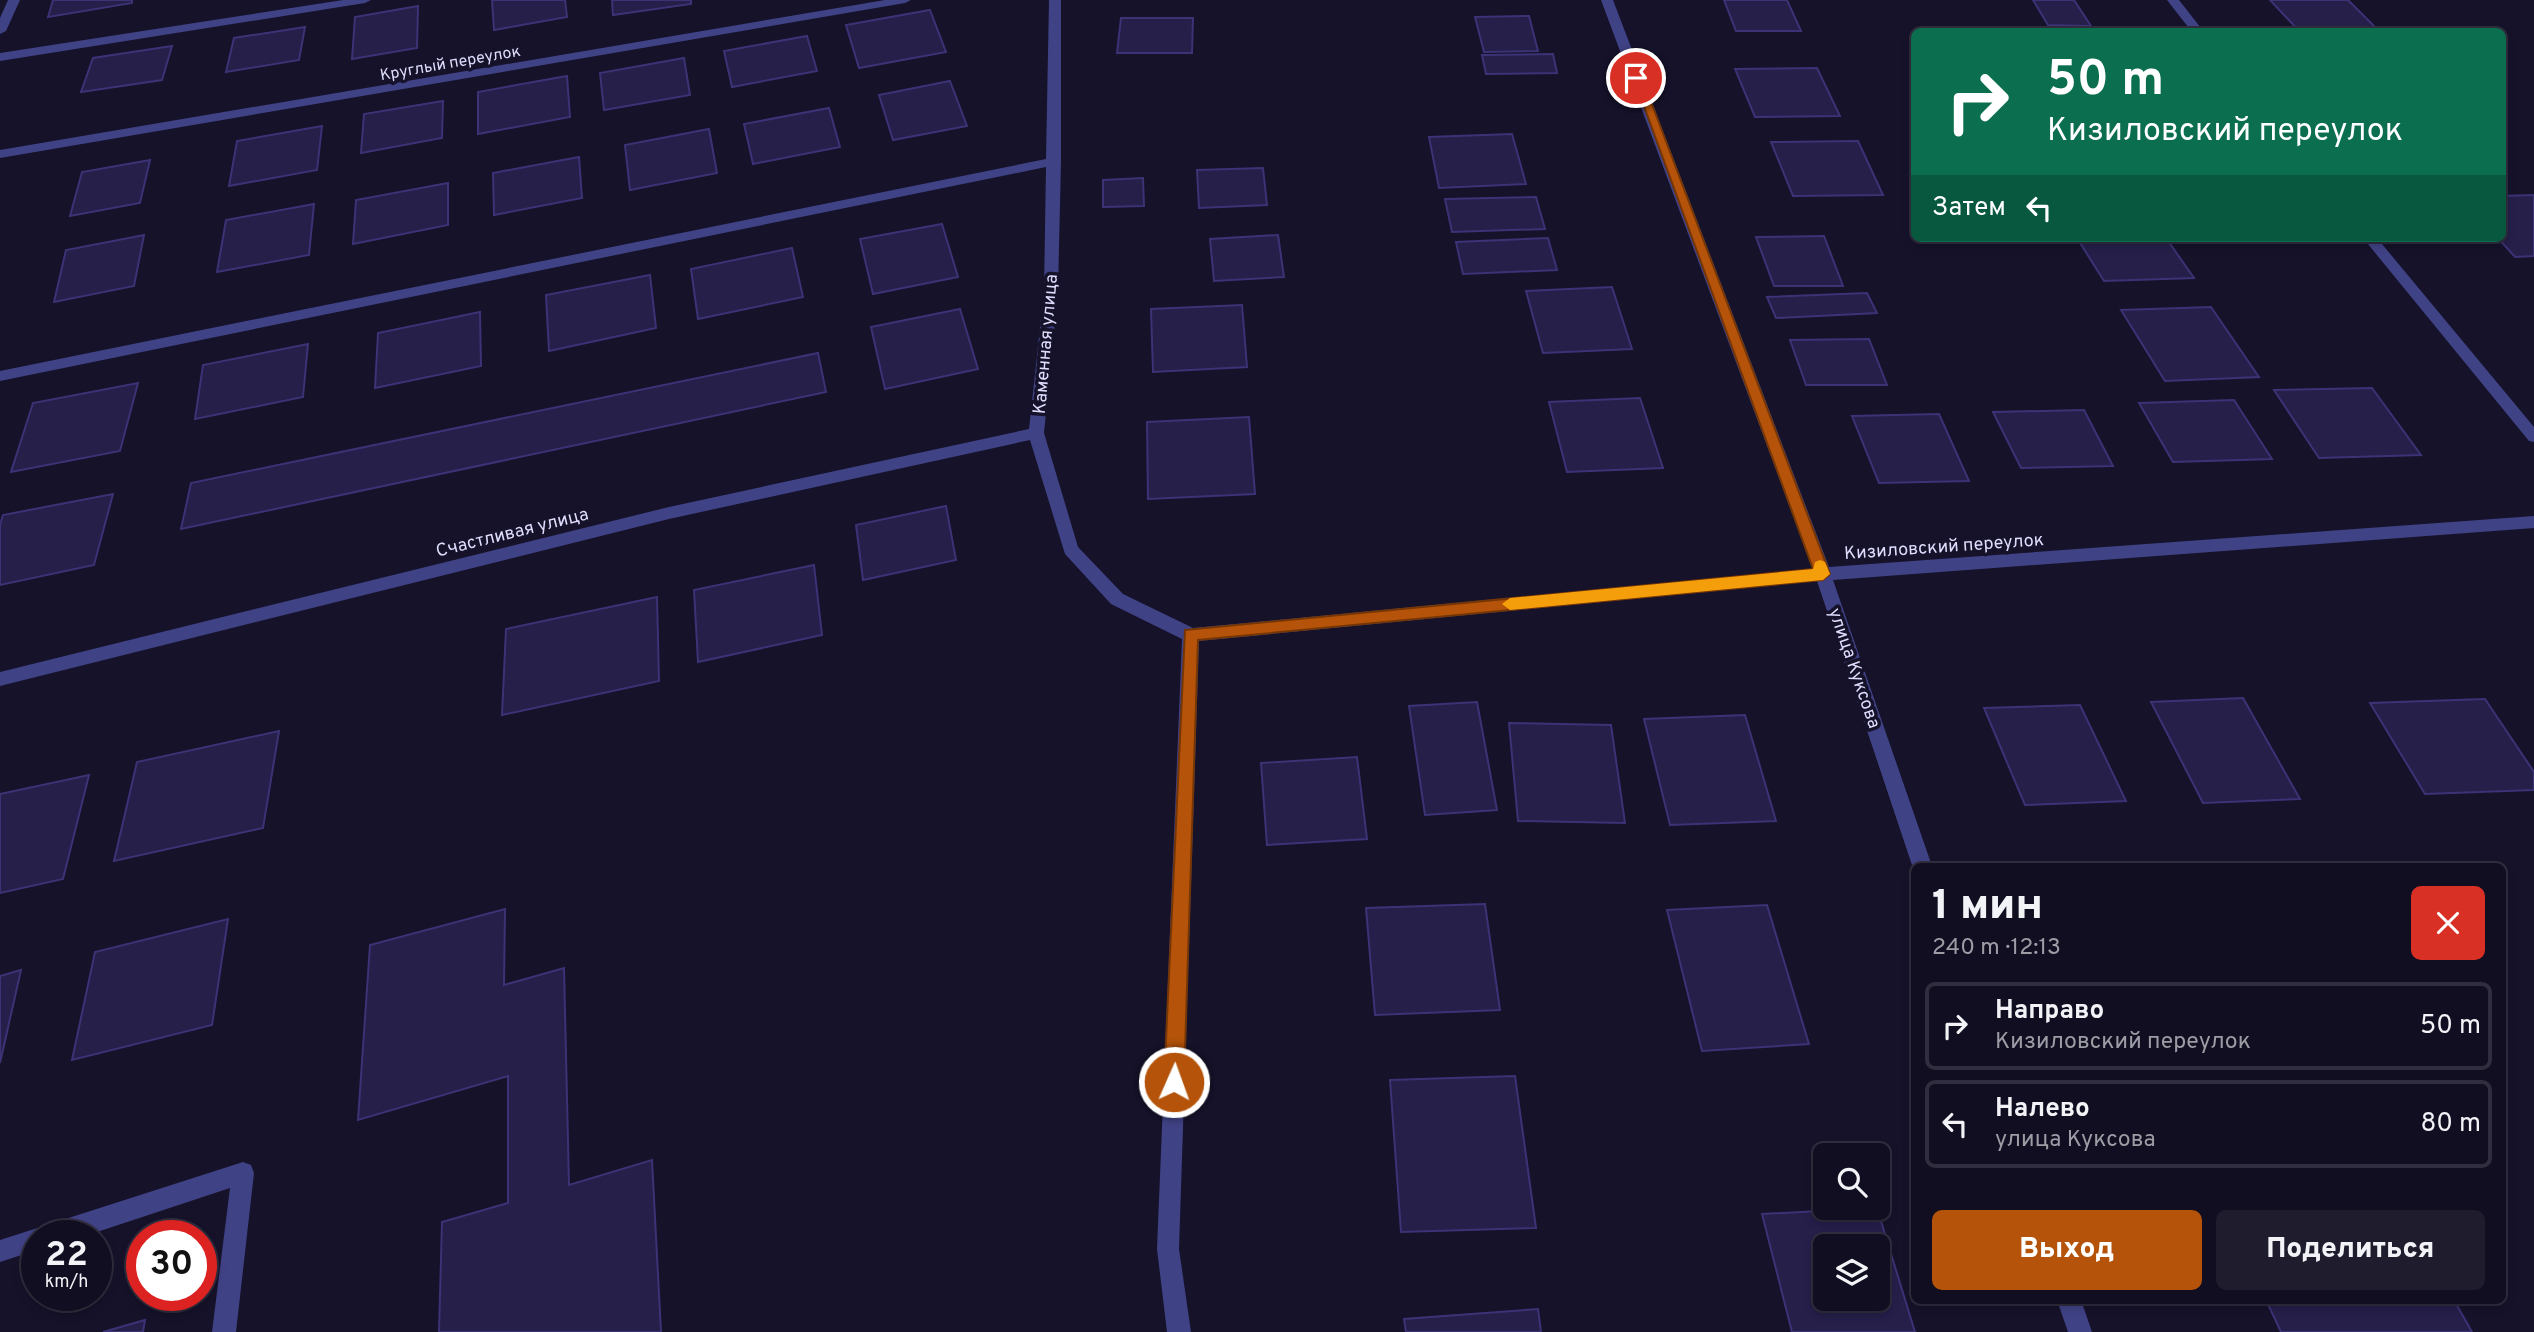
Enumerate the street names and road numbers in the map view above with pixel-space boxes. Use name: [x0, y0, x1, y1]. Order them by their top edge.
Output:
street label: Круглый переулок: [378, 42, 522, 86]
street label: Каменная улица: [1029, 273, 1064, 415]
street label: Счастливая улица: [434, 503, 591, 564]
street label: Кизиловский переулок: [1843, 529, 2045, 566]
street label: улица Куксова: [1822, 605, 1885, 732]

